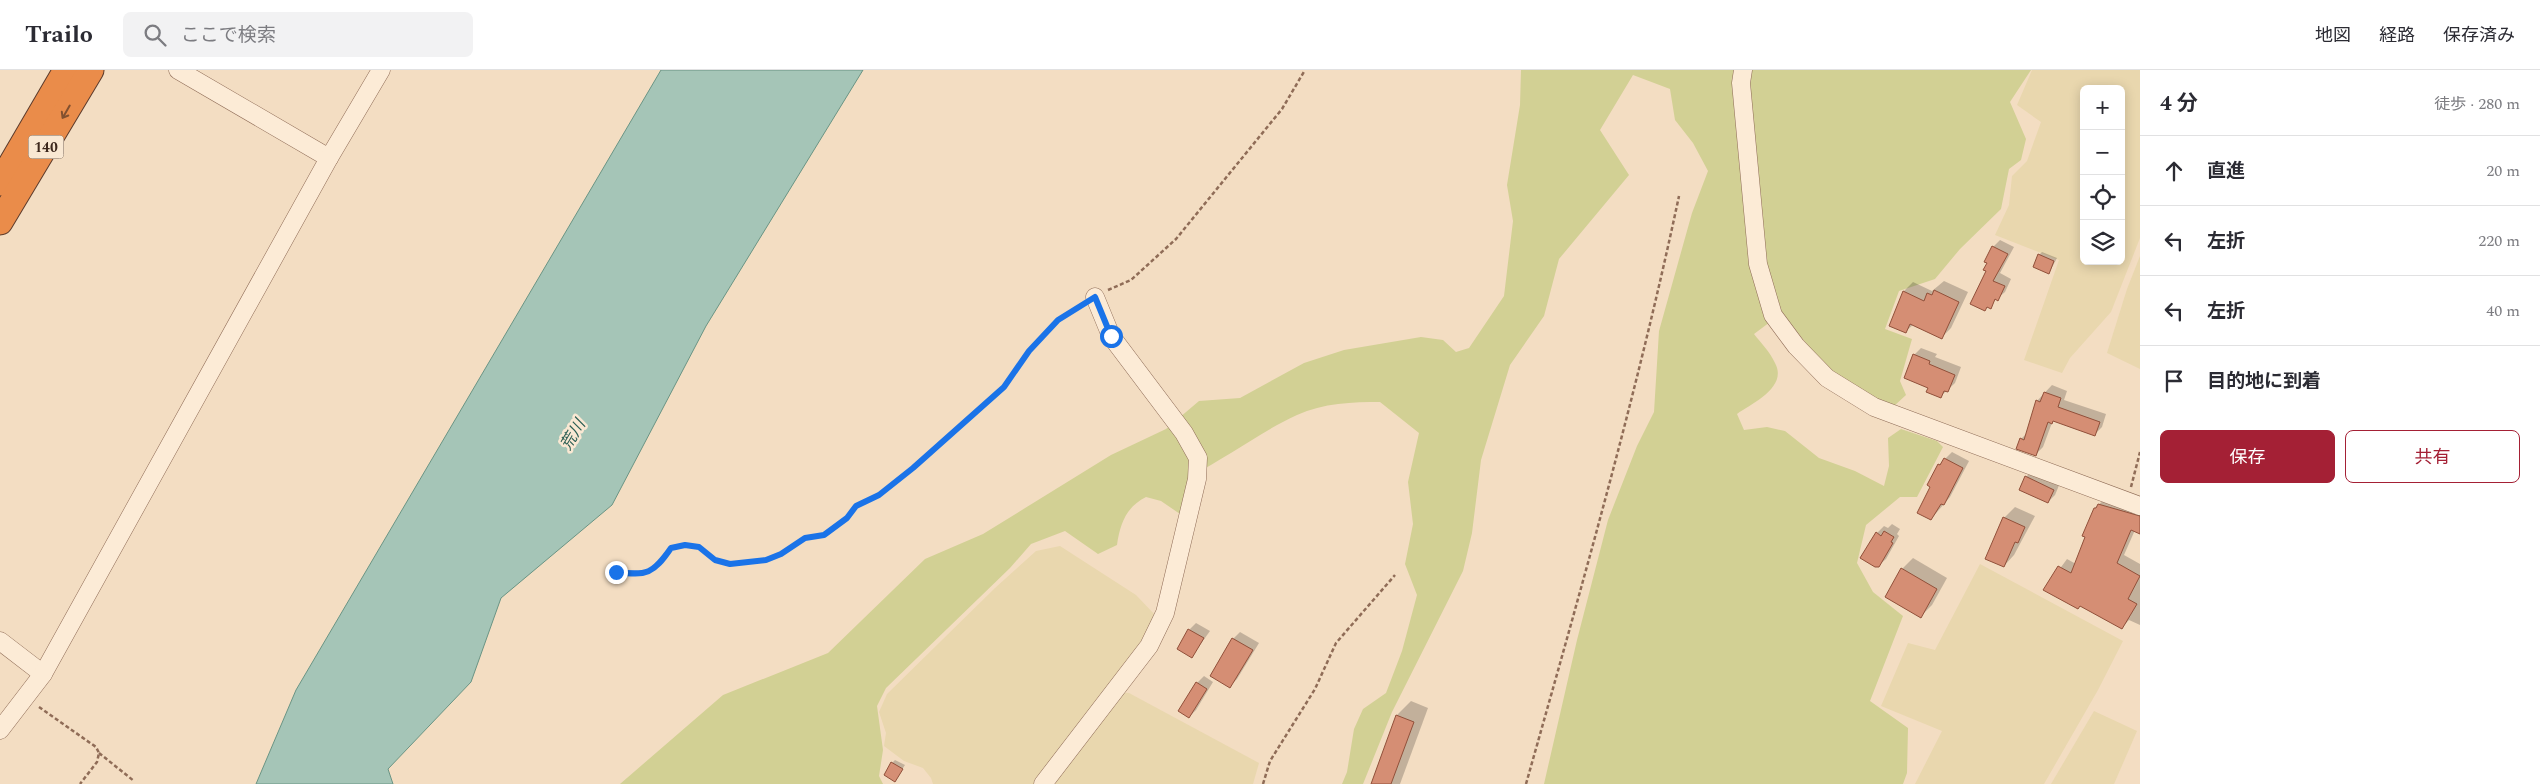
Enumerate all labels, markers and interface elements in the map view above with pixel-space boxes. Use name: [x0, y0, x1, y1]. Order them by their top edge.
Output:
search box: [123, 12, 473, 57]
text: Trailo: [25, 17, 93, 53]
icon: search: [141, 21, 169, 49]
text: ここで検索: [181, 21, 276, 50]
text: 地図: [2315, 22, 2351, 49]
text: 経路: [2379, 22, 2415, 49]
text: 保存済み: [2443, 22, 2515, 49]
map controls: [2080, 85, 2125, 265]
button: +: [2080, 85, 2125, 130]
text: 4 分: [2160, 88, 2198, 120]
text: 徒歩 · 280 m: [2434, 92, 2520, 116]
one-way arrow: [61, 105, 71, 119]
button: −: [2080, 130, 2125, 175]
road number: 140: [28, 136, 64, 158]
icon: ahead: [2160, 157, 2188, 185]
text: 直進: [2207, 157, 2245, 186]
text: 20 m: [2486, 159, 2520, 183]
button: locate: [2080, 175, 2125, 220]
button: layers: [2080, 220, 2125, 265]
icon: left: [2160, 227, 2188, 255]
text: 左折: [2207, 227, 2245, 256]
text: 220 m: [2478, 229, 2520, 253]
icon: left: [2160, 297, 2188, 325]
text: 左折: [2207, 297, 2245, 326]
text: 40 m: [2486, 299, 2520, 323]
route start: [1100, 325, 1123, 348]
icon: arrive: [2160, 367, 2188, 395]
text: 目的地に到着: [2207, 367, 2321, 396]
water label: 荒川: [554, 413, 593, 455]
button: 保存: [2160, 430, 2335, 483]
button: 共有: [2345, 430, 2520, 483]
route end: [605, 561, 628, 584]

